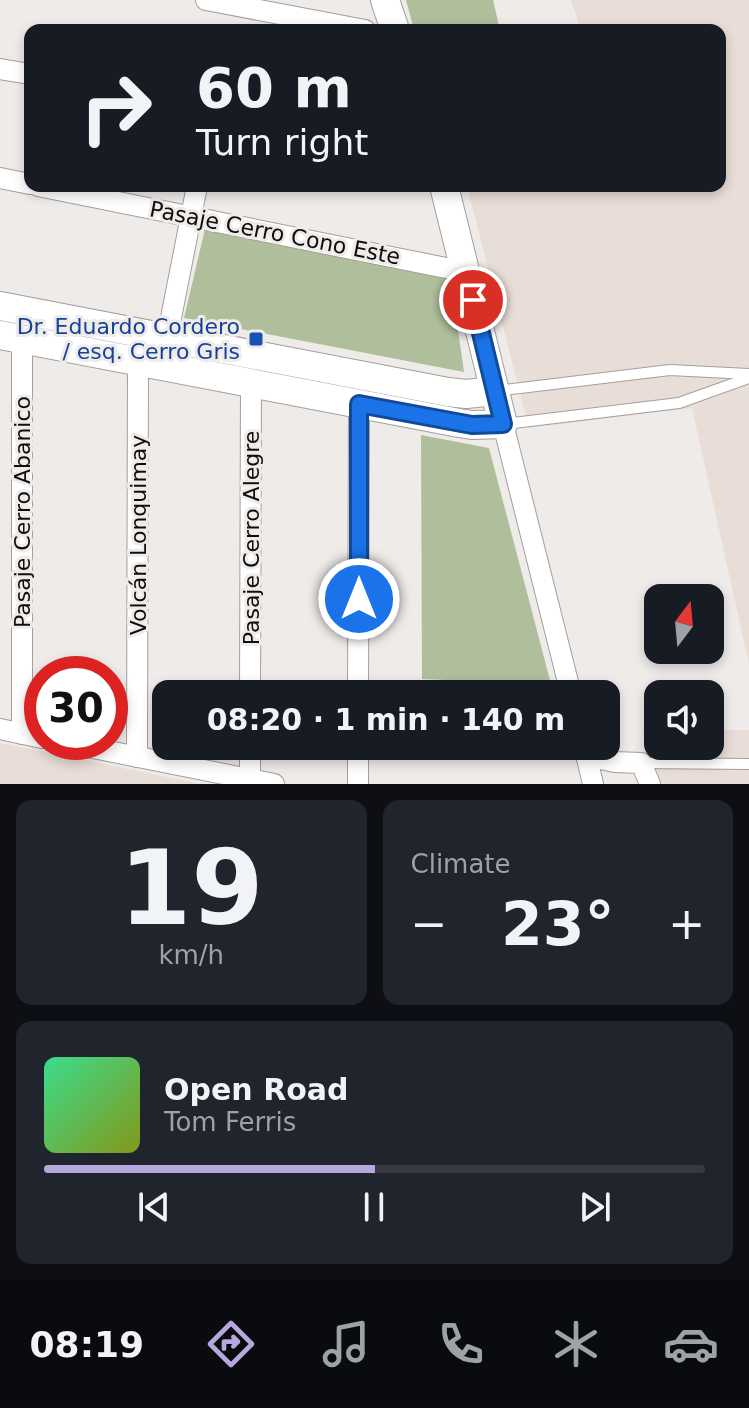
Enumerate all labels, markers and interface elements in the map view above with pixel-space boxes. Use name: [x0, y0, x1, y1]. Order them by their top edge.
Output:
text: 60 m: [196, 55, 352, 120]
icon: right: [64, 56, 168, 160]
text: Turn right: [196, 122, 368, 163]
street label: Pasaje Cerro Cono Este: [148, 196, 402, 270]
pin: [439, 266, 507, 334]
icon: arrive: [451, 278, 495, 322]
place label: Dr. Eduardo Cordero / esq. Cerro Gris: [17, 314, 240, 364]
marker: Dr. Eduardo Cordero / esq. Cerro Gris: [247, 330, 265, 348]
street label: Pasaje Cerro Abanico: [10, 396, 35, 628]
street label: Pasaje Cerro Alegre: [239, 431, 264, 645]
street label: Volcán Lonquimay: [126, 435, 151, 635]
position arrow: [317, 557, 401, 641]
north arrow: [644, 584, 724, 664]
map controls: [644, 584, 724, 760]
speed limit sign: 30: [24, 656, 128, 760]
button: sound: [644, 680, 724, 760]
text: 08:20 · 1 min · 140 m: [207, 702, 565, 737]
text: 19: [119, 827, 264, 949]
text: Climate: [411, 849, 511, 879]
text: 23°: [501, 889, 615, 959]
text: −: [411, 898, 447, 949]
text: +: [668, 898, 705, 949]
text: km/h: [158, 940, 224, 970]
text: Open Road: [164, 1072, 349, 1107]
text: Tom Ferris: [164, 1107, 296, 1137]
icon: previous: [132, 1185, 176, 1229]
icon: pause: [352, 1185, 396, 1229]
icon: next: [573, 1185, 617, 1229]
icon: directions: [203, 1316, 259, 1372]
icon: music: [318, 1316, 374, 1372]
icon: phone: [433, 1316, 489, 1372]
icon: climate: [548, 1316, 604, 1372]
icon: car: [663, 1316, 719, 1372]
text: 08:19: [30, 1324, 144, 1365]

